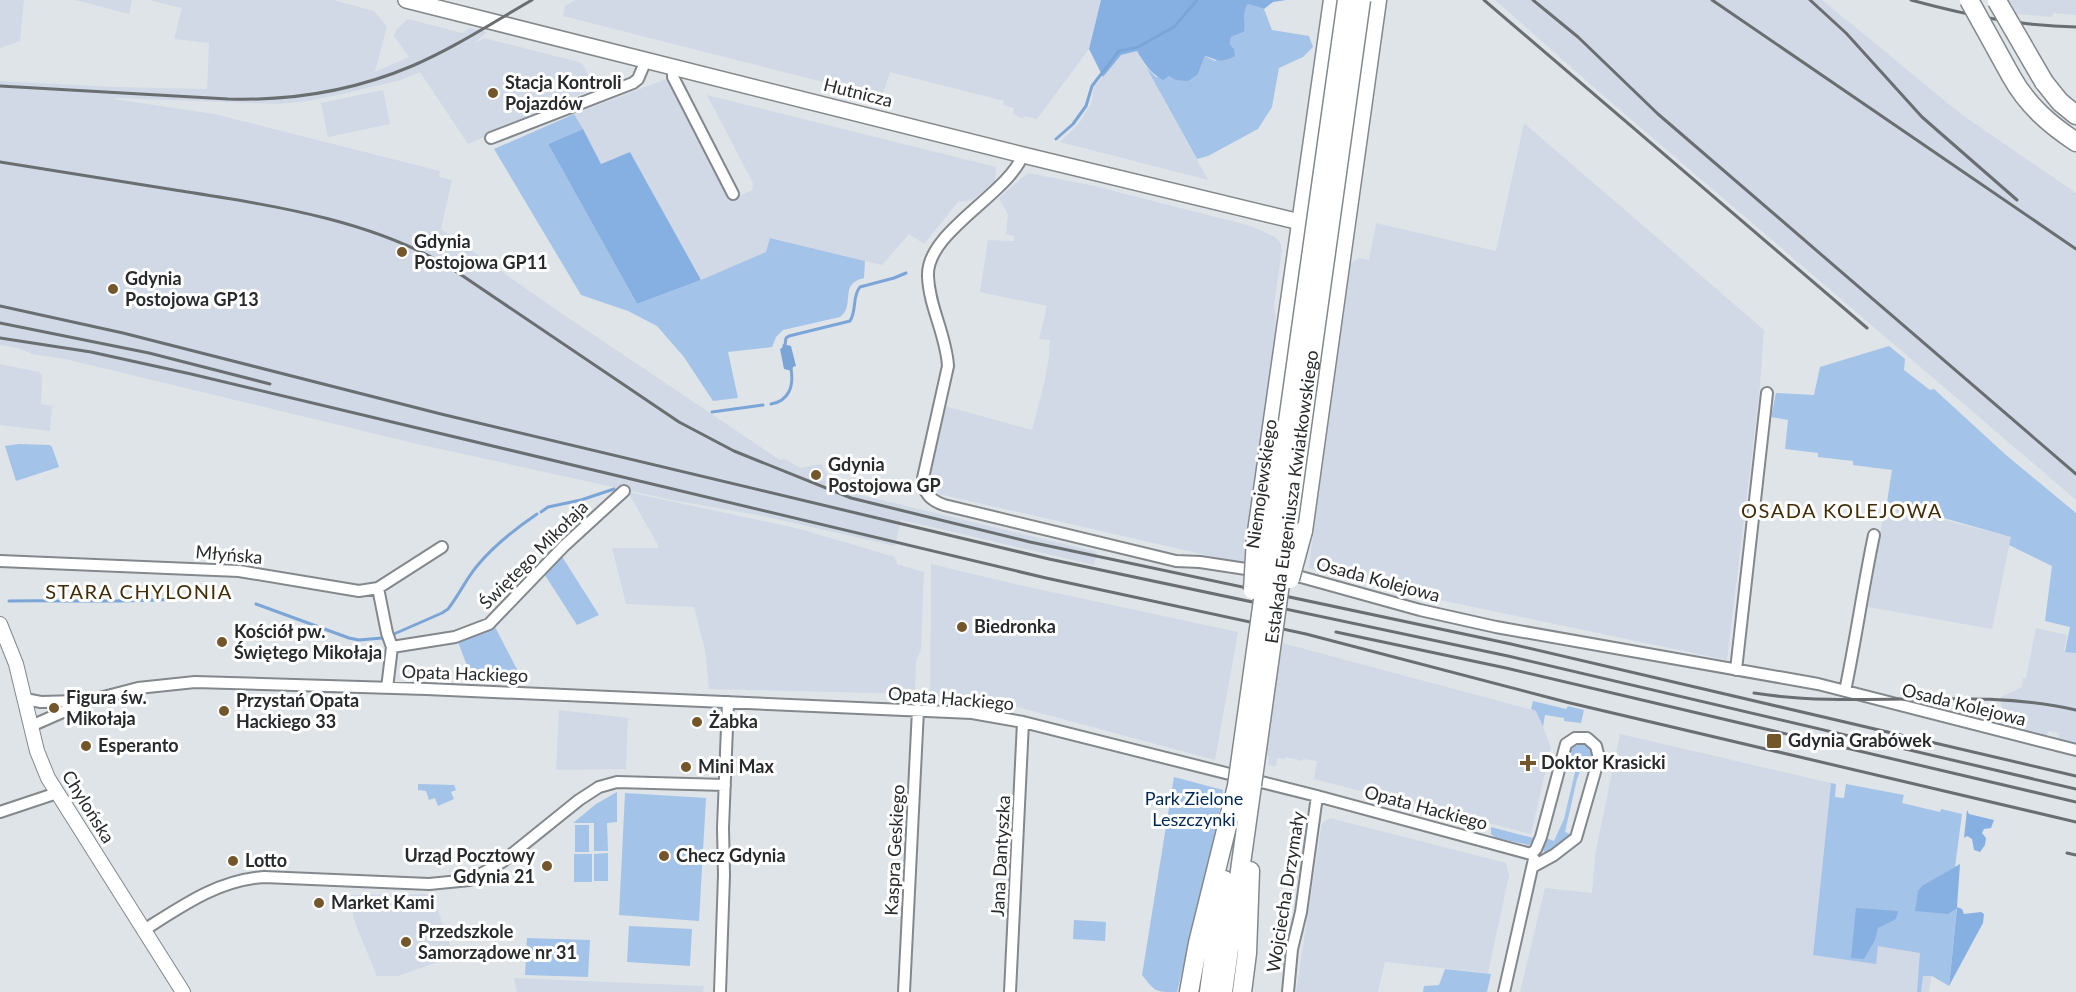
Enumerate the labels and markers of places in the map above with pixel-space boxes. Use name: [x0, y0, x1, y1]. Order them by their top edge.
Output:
place label: Stacja Kontroli Pojazdów: [505, 71, 622, 114]
marker: Stacja Kontroli Pojazdów: [486, 86, 500, 100]
place label: Gdynia Postojowa GP11: [414, 230, 548, 273]
marker: Gdynia Postojowa GP11: [395, 245, 409, 259]
place label: Gdynia Postojowa GP13: [125, 267, 259, 310]
marker: Gdynia Postojowa GP13: [106, 282, 120, 296]
place label: Gdynia Postojowa GP: [828, 453, 941, 496]
marker: Gdynia Postojowa GP: [809, 468, 823, 482]
place label: Biedronka: [974, 615, 1056, 637]
place label: Kościół pw. Świętego Mikołaja: [234, 620, 382, 663]
marker: Biedronka: [955, 620, 969, 634]
marker: Kościół pw. Świętego Mikołaja: [215, 635, 229, 649]
place label: Figura św. Mikołaja: [66, 686, 147, 729]
place label: Przystań Opata Hackiego 33: [236, 689, 359, 732]
marker: Figura św. Mikołaja: [47, 701, 61, 715]
marker: Przystań Opata Hackiego 33: [217, 704, 231, 718]
place label: Żabka: [709, 710, 758, 732]
marker: Żabka: [690, 715, 704, 729]
place label: Gdynia Grabówek: [1788, 729, 1932, 751]
marker: Gdynia Grabówek: [1765, 732, 1783, 750]
place label: Esperanto: [98, 734, 179, 756]
marker: Esperanto: [79, 739, 93, 753]
place label: Doktor Krasicki: [1541, 751, 1666, 773]
marker: Doktor Krasicki: [1519, 754, 1537, 772]
place label: Mini Max: [698, 755, 774, 777]
marker: Mini Max: [679, 760, 693, 774]
place label: Urząd Pocztowy Gdynia 21: [404, 844, 535, 887]
place label: Checz Gdynia: [676, 844, 786, 866]
place label: Lotto: [245, 849, 287, 871]
marker: Checz Gdynia: [657, 849, 671, 863]
marker: Lotto: [226, 854, 240, 868]
marker: Urząd Pocztowy Gdynia 21: [540, 859, 554, 873]
place label: Market Kami: [331, 891, 434, 913]
marker: Market Kami: [312, 896, 326, 910]
place label: Przedszkole Samorządowe nr 31: [418, 920, 577, 963]
marker: Przedszkole Samorządowe nr 31: [399, 935, 413, 949]

